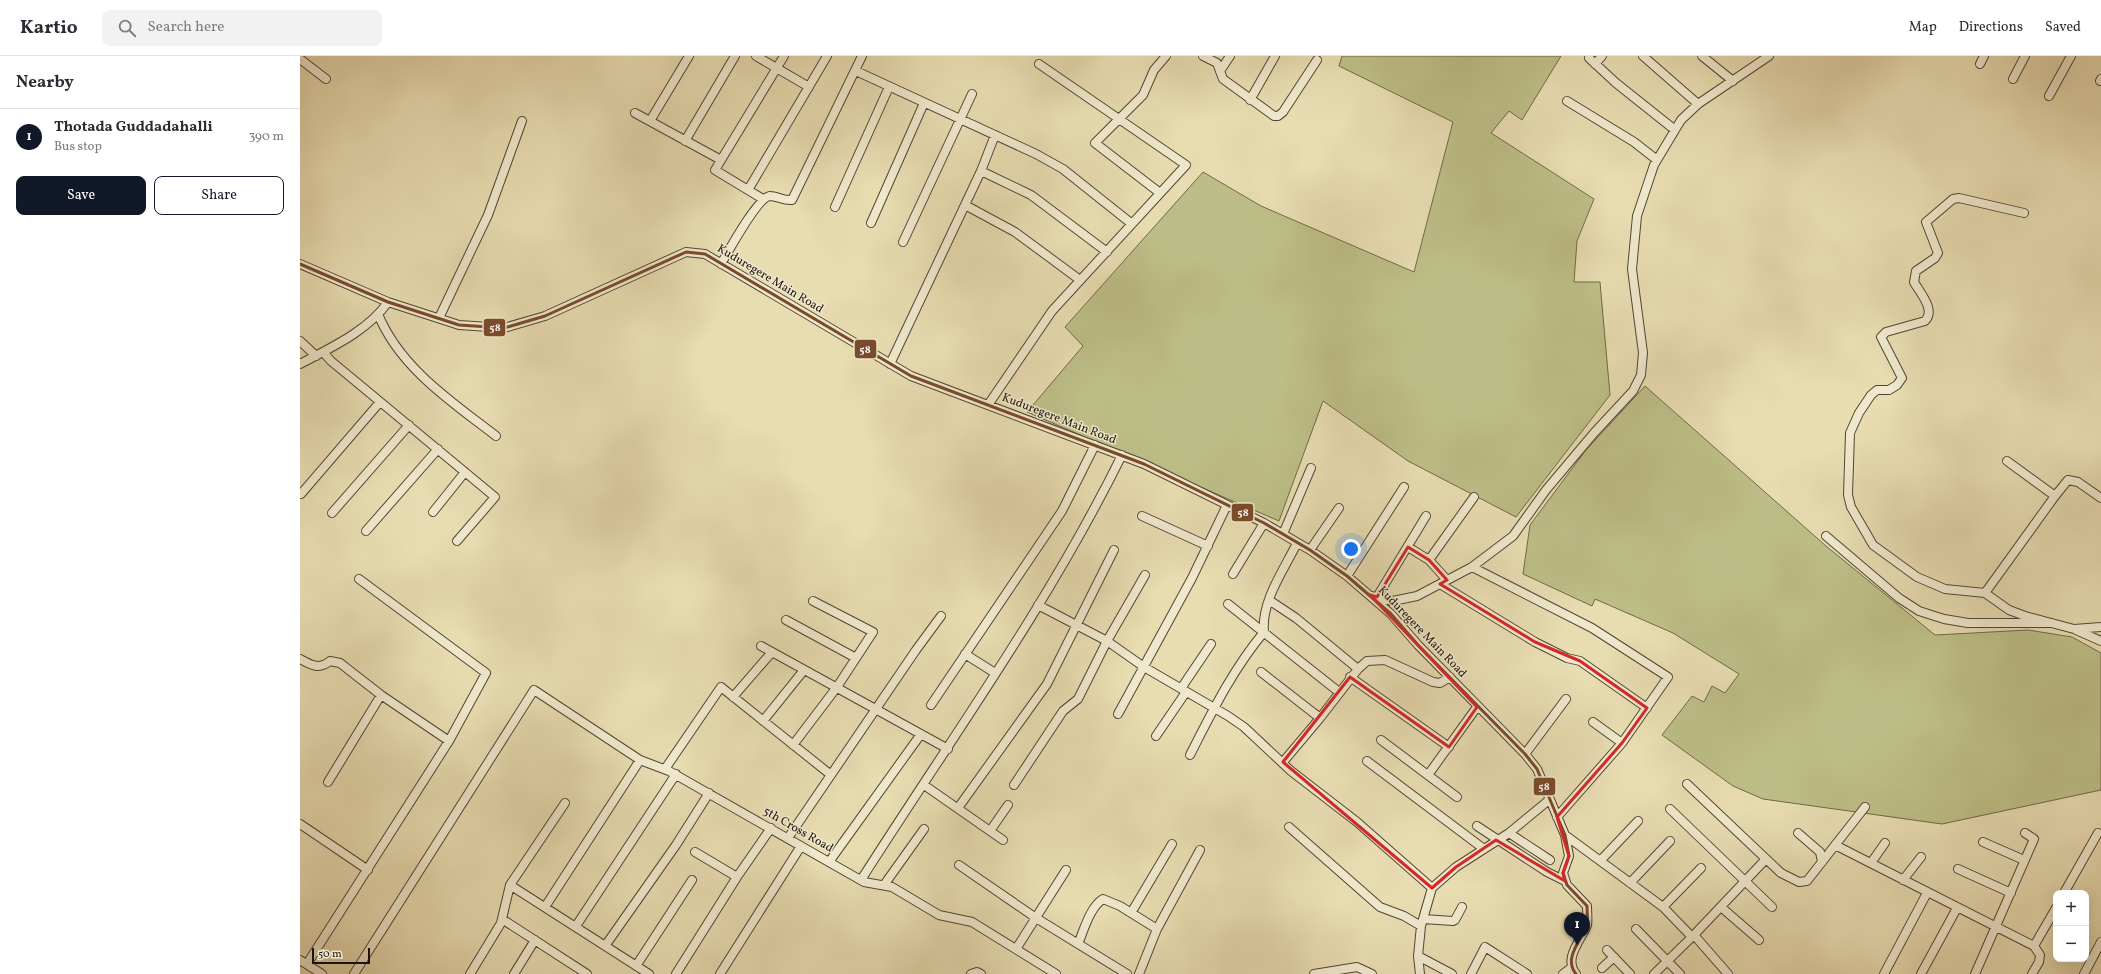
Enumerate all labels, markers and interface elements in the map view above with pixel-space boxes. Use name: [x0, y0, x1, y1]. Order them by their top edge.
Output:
search box: [102, 10, 382, 46]
text: Kartio: [20, 15, 78, 41]
icon: search: [116, 17, 138, 39]
text: Search here: [148, 17, 224, 38]
text: Map: [1909, 18, 1937, 37]
text: Directions: [1959, 18, 2023, 37]
text: Saved: [2045, 18, 2081, 37]
text: Nearby: [16, 71, 74, 94]
text: Thotada Guddadahalli: [54, 117, 213, 138]
text: 1: [26, 128, 32, 146]
text: 390 m: [249, 128, 284, 146]
text: Bus stop: [54, 138, 102, 156]
button: Save: [16, 176, 146, 215]
button: Share: [154, 176, 284, 215]
street label: Kuduregere Main Road: [714, 241, 826, 317]
line badge: 58: [483, 318, 506, 337]
text: 58: [489, 321, 501, 336]
line badge: 58: [854, 339, 877, 359]
text: 58: [859, 343, 871, 358]
street label: Kuduregere Main Road: [999, 390, 1119, 448]
line badge: 58: [1231, 503, 1254, 522]
text: 58: [1237, 506, 1249, 521]
your location: [1341, 539, 1361, 559]
street label: Kuduregere Main Road: [1374, 583, 1470, 681]
line badge: 58: [1533, 777, 1556, 796]
text: 58: [1538, 780, 1550, 795]
street label: 5th Cross Road: [760, 803, 836, 857]
map controls: [2053, 890, 2089, 962]
button: +: [2053, 890, 2089, 926]
pin: 1: [1564, 912, 1590, 945]
button: −: [2053, 926, 2089, 962]
scale bar: [312, 946, 370, 965]
text: 50 m: [318, 947, 342, 962]

